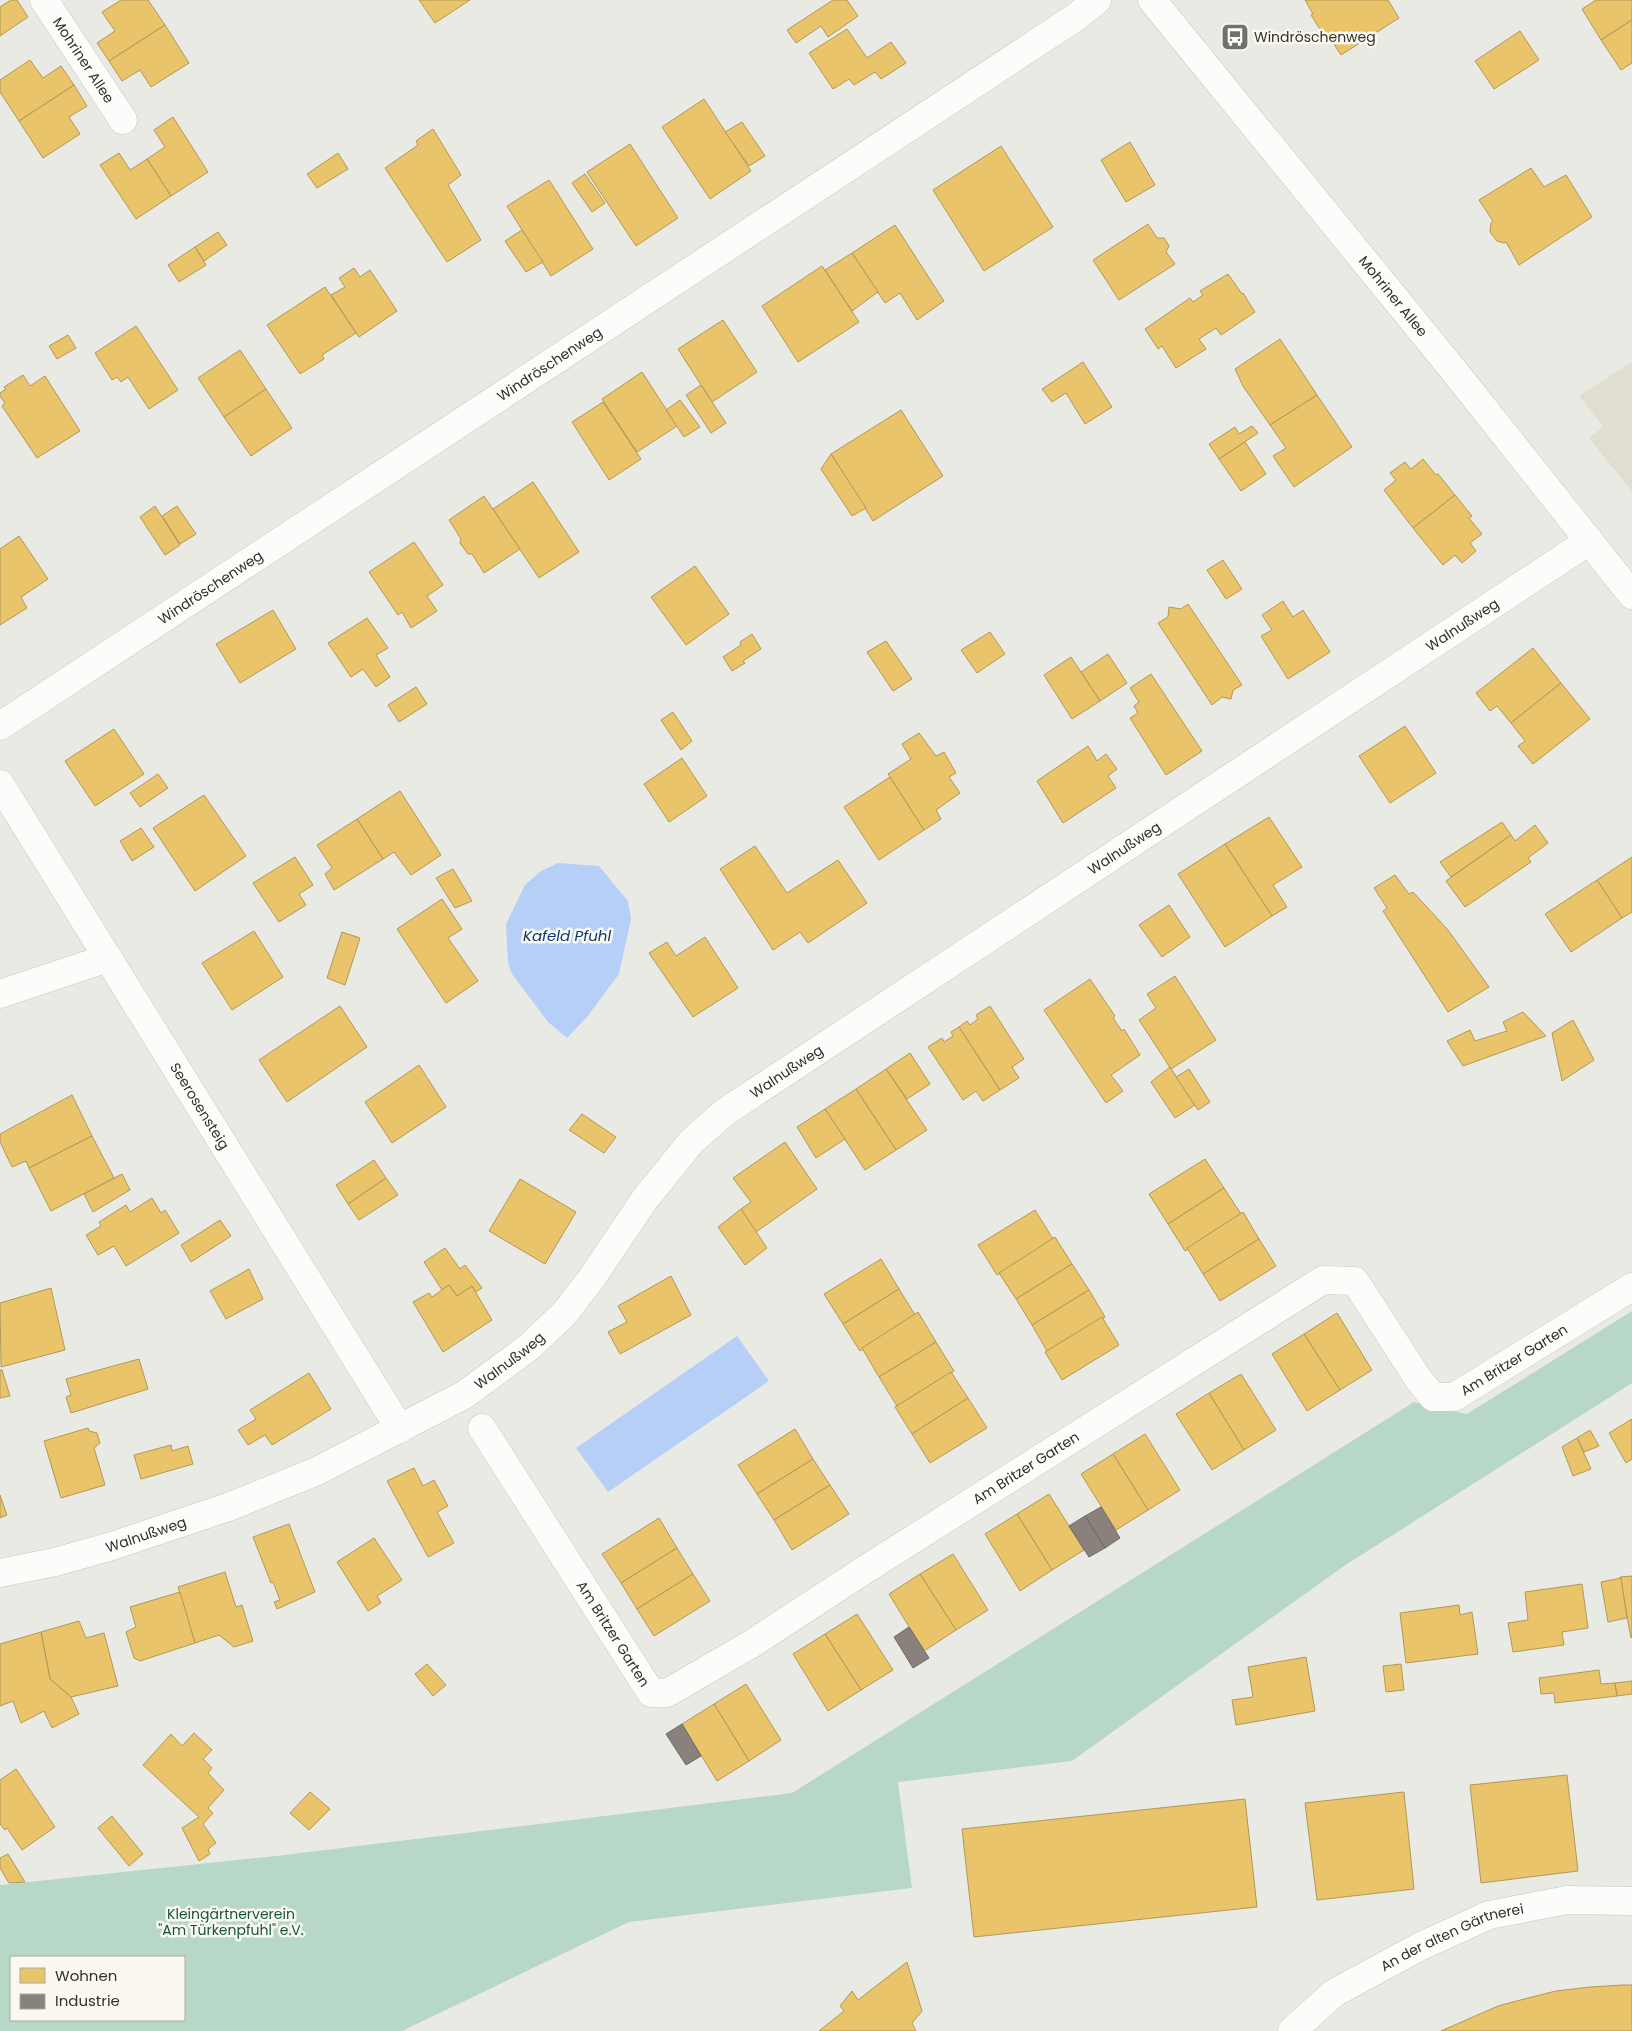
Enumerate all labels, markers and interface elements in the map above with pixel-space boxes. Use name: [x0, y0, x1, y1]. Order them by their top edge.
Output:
street label: Mohriner Allee: [48, 13, 119, 107]
bus stop icon: Windröschenweg: [1220, 22, 1250, 52]
place label: Windröschenweg: [1254, 27, 1376, 47]
street label: Mohriner Allee: [1354, 251, 1432, 341]
street label: Windröschenweg: [493, 322, 606, 406]
street label: Windröschenweg: [154, 545, 267, 629]
street label: Walnußweg: [1422, 593, 1503, 656]
street label: Walnußweg: [1084, 817, 1165, 880]
water label: Kafeld Pfuhl: [523, 925, 611, 946]
street label: Walnußweg: [746, 1040, 827, 1103]
street label: Seerosensteig: [165, 1059, 234, 1153]
street label: Am Britzer Garten: [1457, 1319, 1571, 1401]
street label: Walnußweg: [470, 1327, 549, 1394]
street label: Am Britzer Garten: [969, 1427, 1083, 1509]
street label: Walnußweg: [103, 1512, 189, 1557]
street label: Am Britzer Garten: [572, 1577, 655, 1691]
street label: An der alten Gärtnerei: [1377, 1899, 1525, 1976]
park label: Kleingärtnerverein "Am Türkenpfuhl" e.V.: [158, 1904, 304, 1940]
legend: [10, 1956, 185, 2021]
text: Wohnen: [55, 1965, 117, 1986]
text: Industrie: [55, 1990, 120, 2011]

